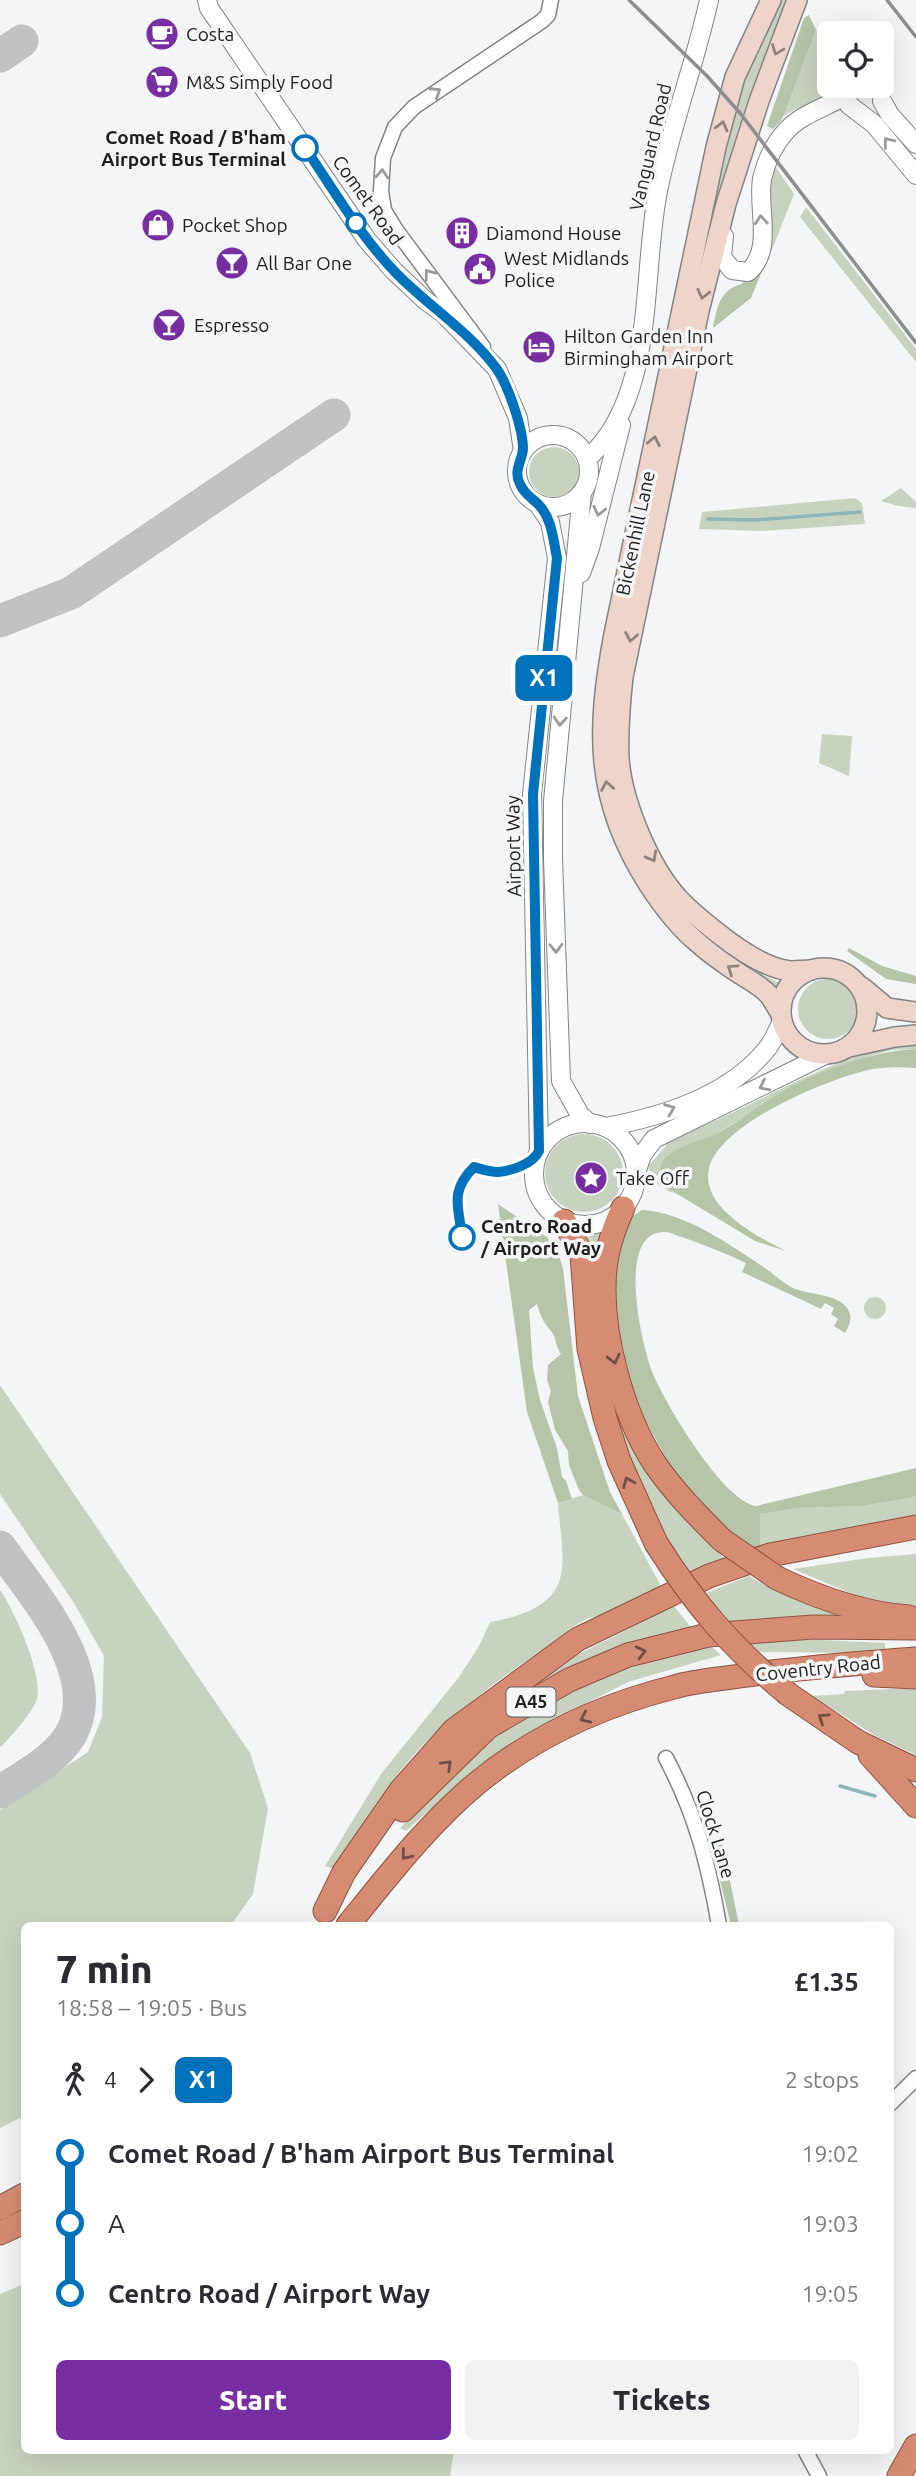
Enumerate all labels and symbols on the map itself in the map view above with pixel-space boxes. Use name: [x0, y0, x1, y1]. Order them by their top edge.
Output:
cafe icon: Costa: [143, 15, 181, 53]
place label: Costa: [186, 23, 234, 45]
one-way arrow: [772, 44, 786, 56]
supermarket icon: M&S Simply Food: [143, 63, 181, 101]
place label: M&S Simply Food: [186, 71, 333, 93]
street label: Vanguard Road: [625, 81, 675, 213]
one-way arrow: [429, 87, 442, 100]
one-way arrow: [713, 121, 728, 133]
place label: Comet Road / B'ham Airport Bus Terminal: [101, 126, 286, 170]
marker: Comet Road / B'ham Airport Bus Terminal: [292, 135, 318, 161]
one-way arrow: [884, 137, 897, 149]
street label: Comet Road: [328, 151, 408, 249]
one-way arrow: [374, 169, 389, 180]
shop icon: Pocket Shop: [139, 206, 177, 244]
unlabelled marker: [346, 213, 366, 233]
place label: Pocket Shop: [182, 214, 288, 236]
building icon: Diamond House: [443, 214, 481, 252]
one-way arrow: [754, 214, 769, 225]
place label: Diamond House: [486, 222, 622, 244]
bar icon: All Bar One: [213, 244, 251, 282]
place label: West Midlands Police: [504, 247, 629, 291]
public building icon: West Midlands Police: [461, 250, 499, 288]
place label: All Bar One: [256, 252, 352, 274]
one-way arrow: [425, 269, 438, 282]
one-way arrow: [697, 288, 711, 300]
bar icon: Espresso: [150, 306, 188, 344]
place label: Espresso: [194, 314, 269, 336]
place label: Hilton Garden Inn Birmingham Airport: [564, 325, 734, 369]
hotel icon: Hilton Garden Inn Birmingham Airport: [520, 328, 558, 366]
one-way arrow: [646, 435, 661, 447]
street label: Bickenhill Lane: [611, 469, 659, 597]
one-way arrow: [592, 505, 607, 517]
one-way arrow: [625, 631, 640, 643]
line badge: X1: [512, 655, 576, 701]
one-way arrow: [553, 716, 568, 727]
one-way arrow: [600, 780, 615, 792]
street label: Airport Way: [501, 795, 525, 897]
one-way arrow: [644, 850, 657, 863]
one-way arrow: [549, 943, 564, 954]
one-way arrow: [727, 964, 740, 977]
one-way arrow: [759, 1078, 771, 1092]
one-way arrow: [664, 1104, 676, 1118]
place icon: Take Off: [572, 1159, 610, 1197]
place label: Take Off: [616, 1167, 689, 1189]
place label: Centro Road / Airport Way: [480, 1215, 601, 1259]
marker: Centro Road / Airport Way: [449, 1224, 475, 1250]
one-way arrow: [606, 1353, 620, 1365]
one-way arrow: [622, 1476, 636, 1488]
one-way arrow: [635, 1646, 647, 1660]
street label: Coventry Road: [754, 1650, 882, 1686]
road number: A45: [506, 1688, 556, 1716]
one-way arrow: [580, 1710, 592, 1724]
one-way arrow: [818, 1714, 831, 1726]
one-way arrow: [439, 1761, 452, 1774]
street label: Clock Lane: [692, 1787, 740, 1881]
one-way arrow: [401, 1847, 414, 1859]

